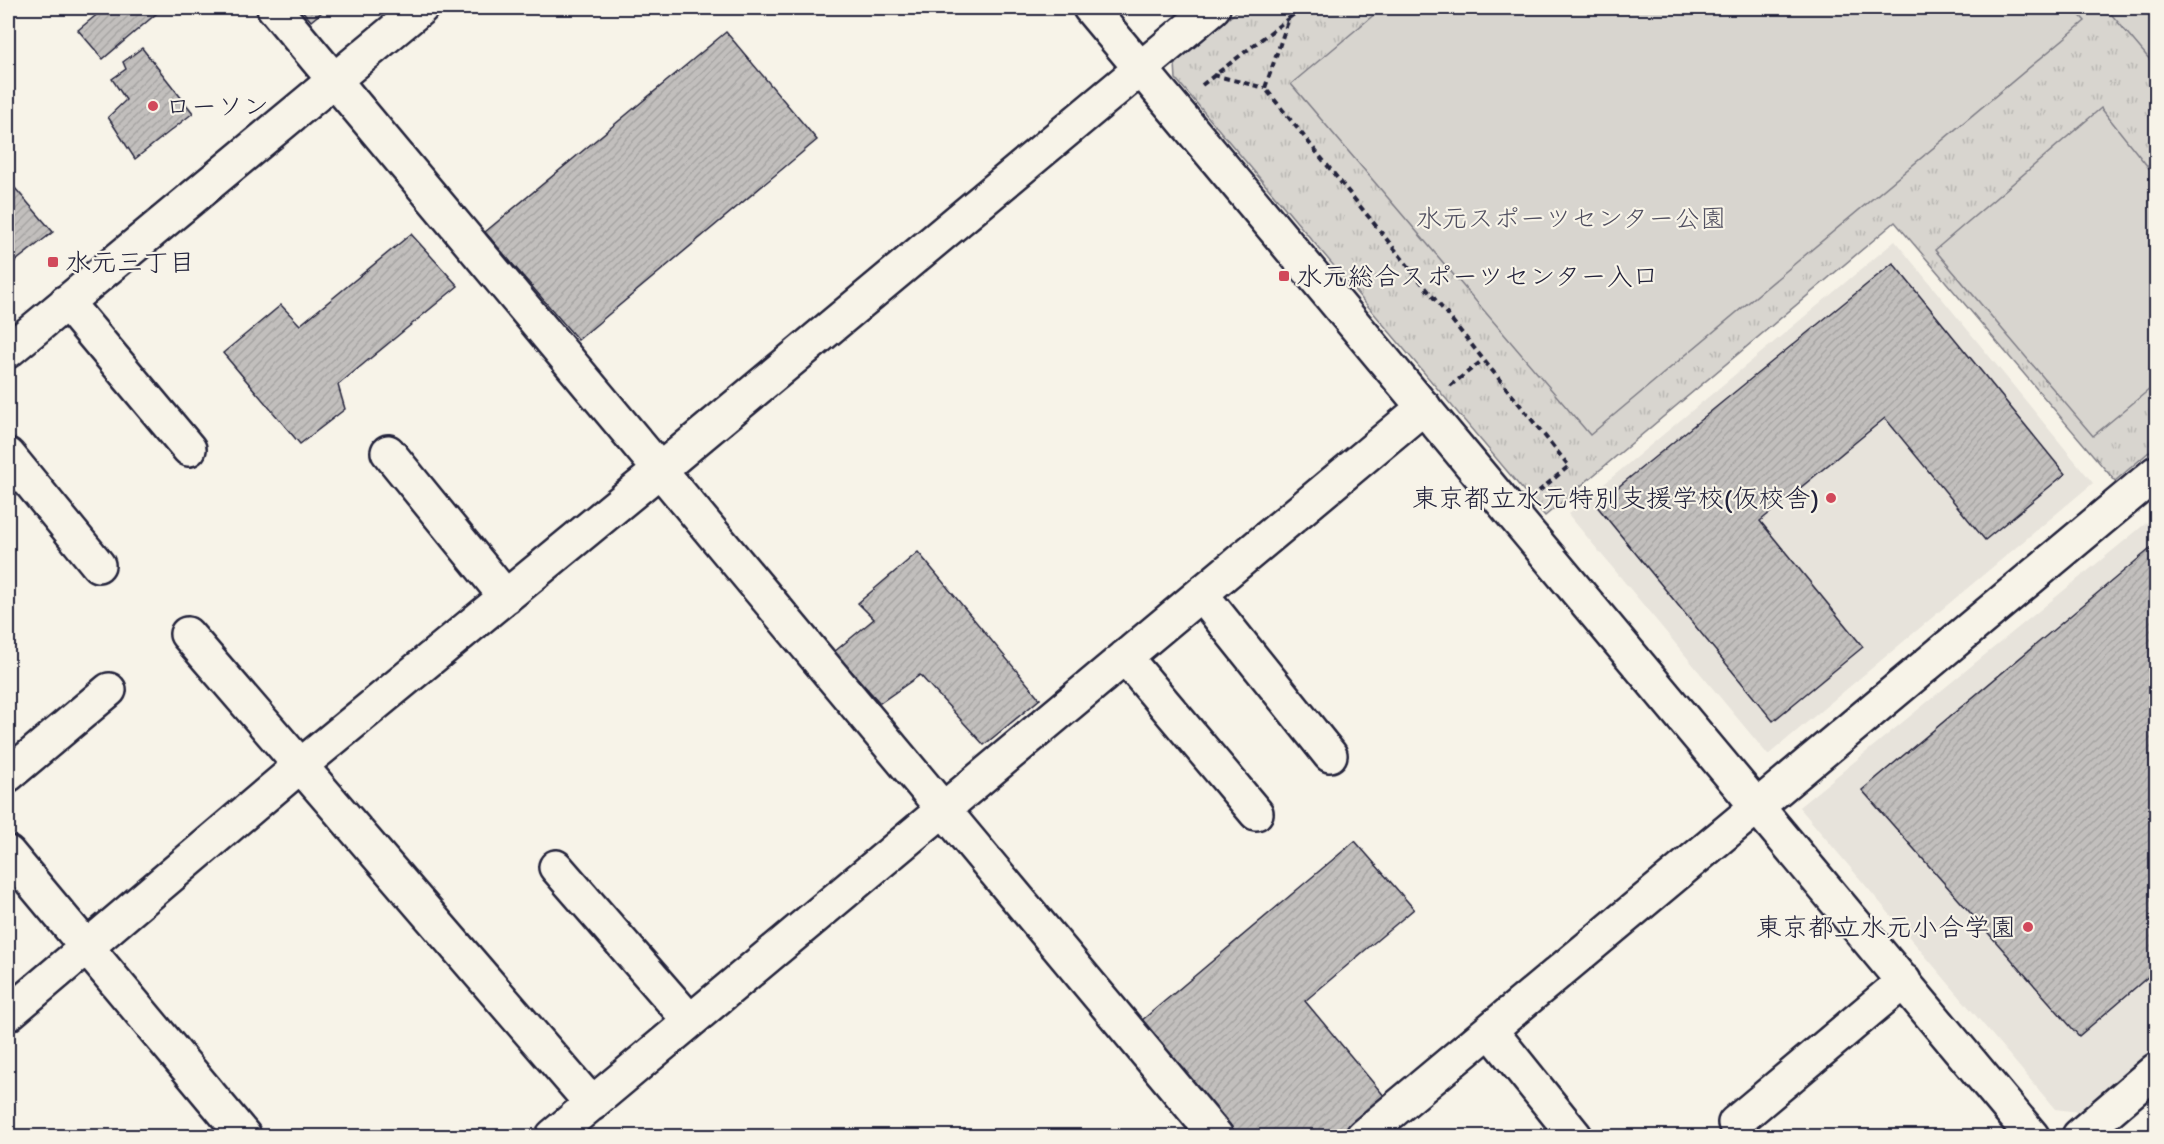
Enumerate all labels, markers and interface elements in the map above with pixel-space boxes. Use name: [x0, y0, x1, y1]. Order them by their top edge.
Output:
place label: ローソン: [165, 90, 269, 122]
marker: ローソン: [146, 99, 160, 113]
park label: 水元スポーツセンター公園: [1416, 202, 1726, 234]
place label: 水元三丁目: [65, 246, 195, 278]
marker: 水元三丁目: [46, 255, 60, 269]
place label: 水元総合スポーツセンター入口: [1296, 260, 1658, 292]
marker: 水元総合スポーツセンター入口: [1277, 269, 1291, 283]
place label: 東京都立水元特別支援学校(仮校舎): [1412, 482, 1819, 514]
marker: 東京都立水元特別支援学校(仮校舎): [1824, 491, 1838, 505]
place label: 東京都立水元小合学園: [1756, 911, 2016, 943]
marker: 東京都立水元小合学園: [2021, 920, 2035, 934]

